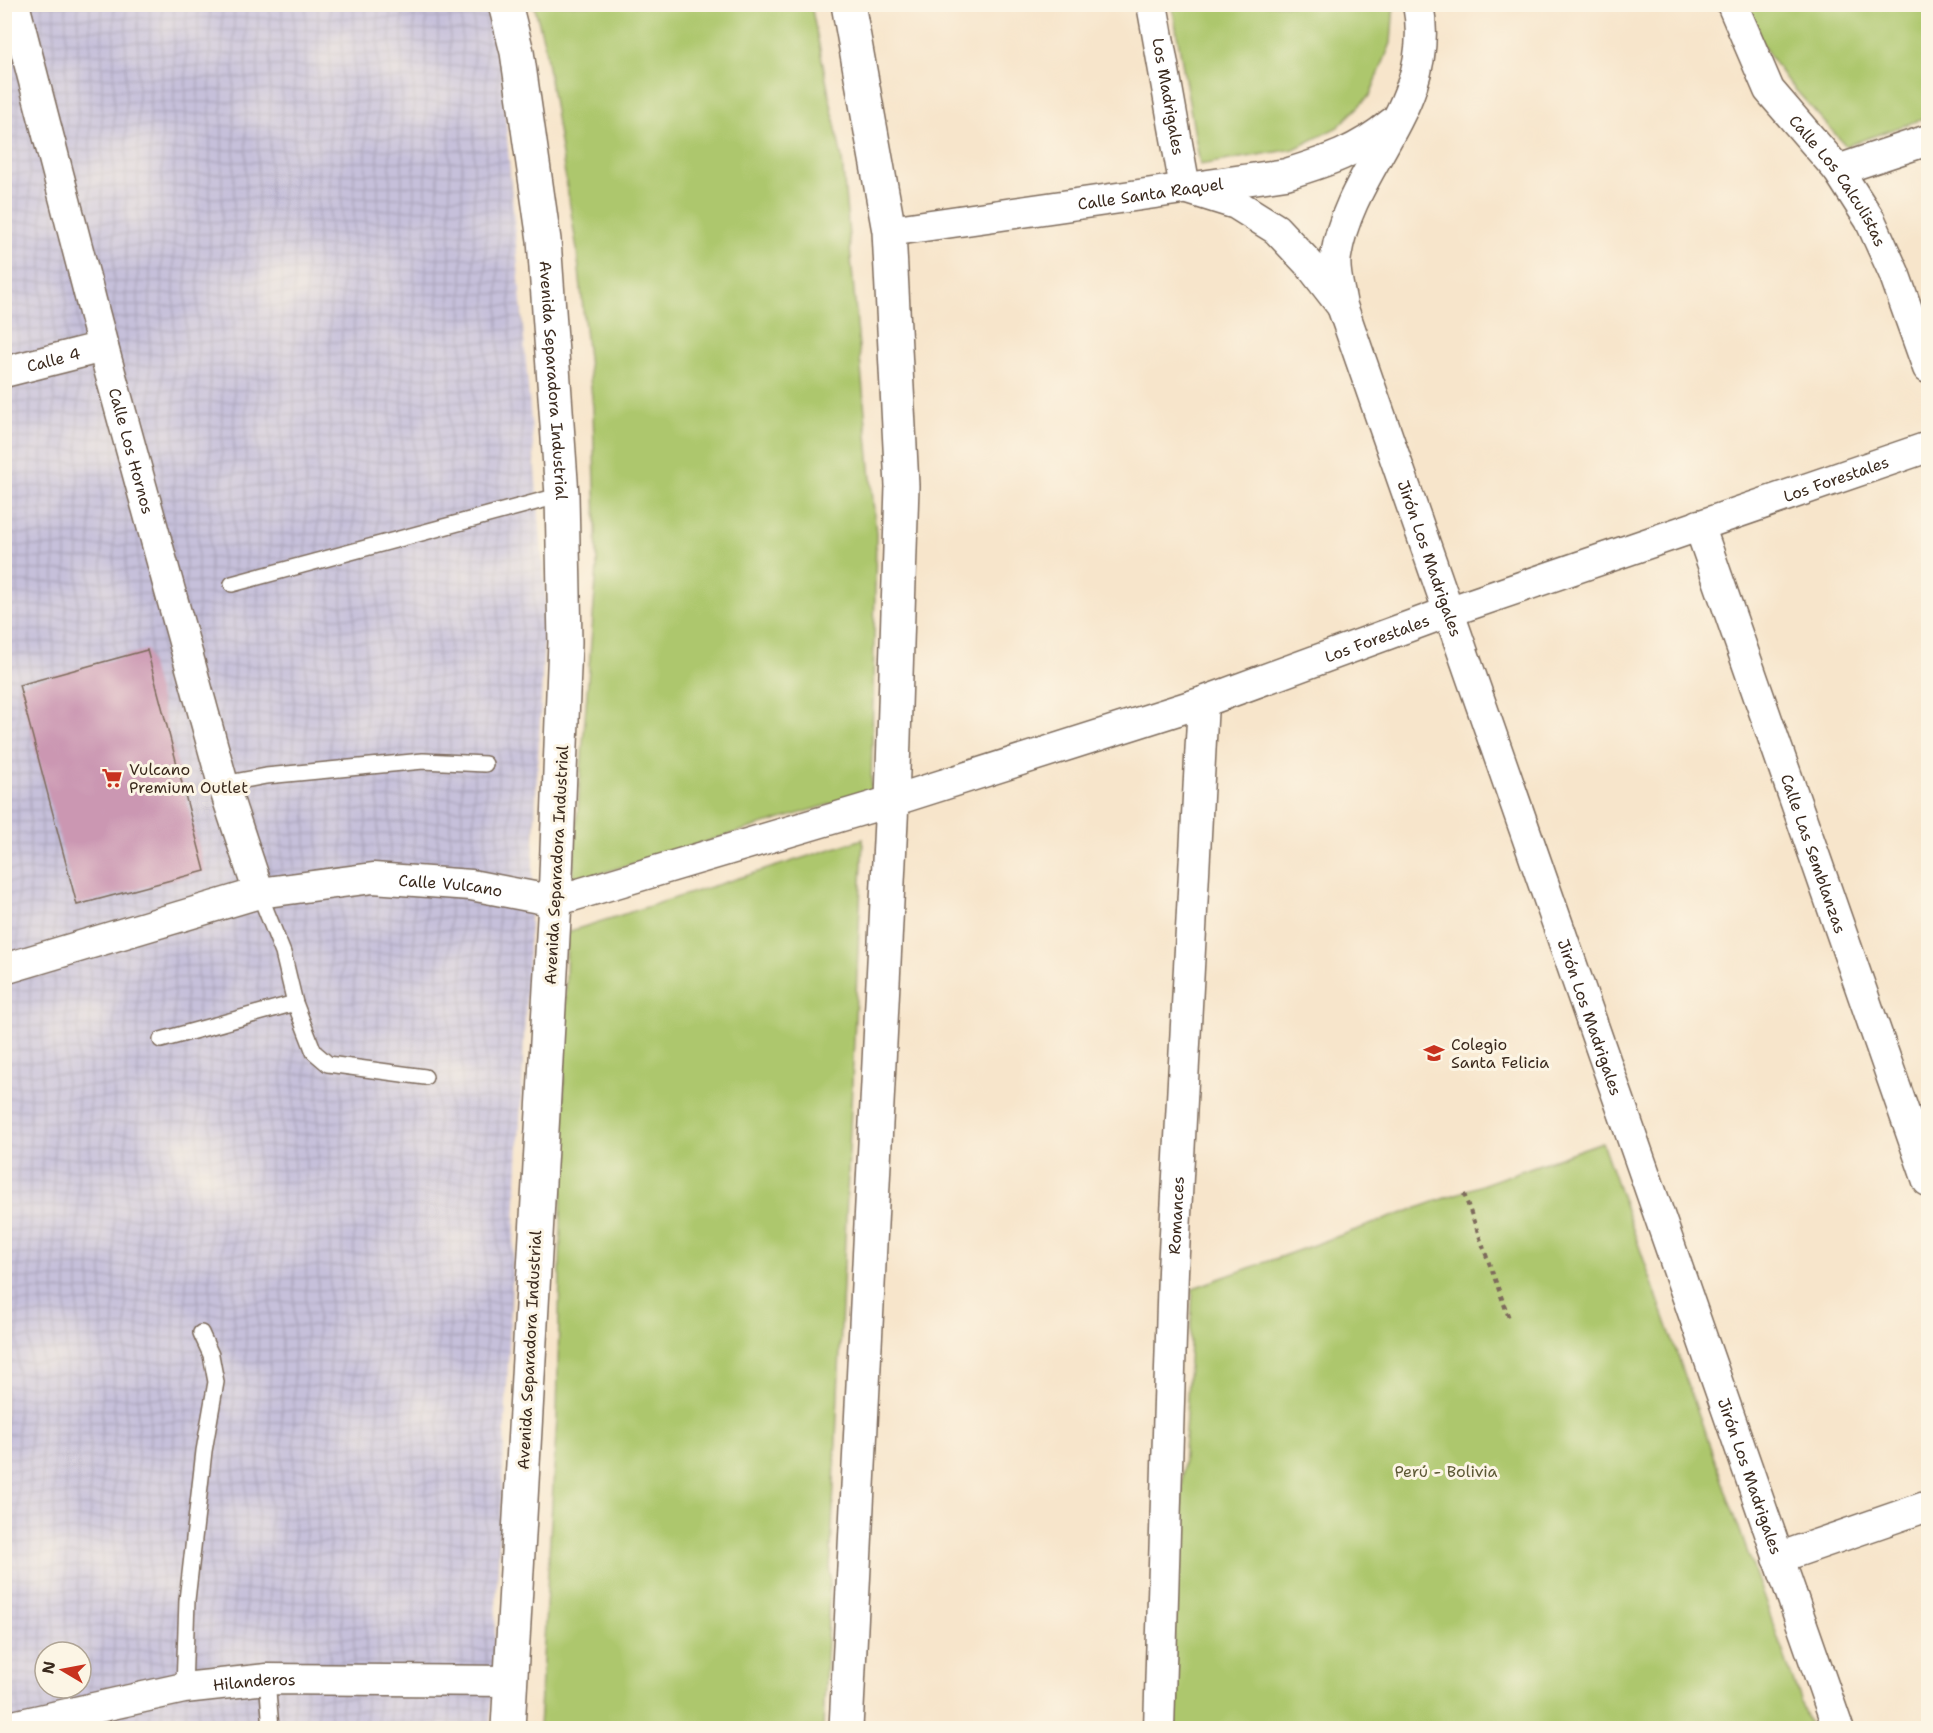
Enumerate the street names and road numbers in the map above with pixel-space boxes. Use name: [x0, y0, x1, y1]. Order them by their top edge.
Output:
street label: Los Madrigales: [1147, 36, 1189, 157]
street label: Calle Los Calculistas: [1784, 111, 1891, 250]
street label: Calle Santa Raquel: [1076, 173, 1225, 215]
street label: Avenida Separadora Industrial: [534, 260, 572, 500]
street label: Calle 4: [24, 343, 83, 377]
street label: Calle Los Hornos: [104, 385, 158, 516]
street label: Los Forestales: [1781, 451, 1892, 507]
street label: Jirón Los Madrigales: [1393, 477, 1467, 640]
street label: Los Forestales: [1322, 610, 1432, 667]
street label: Avenida Separadora Industrial: [540, 745, 573, 985]
street label: Calle Las Semblanzas: [1776, 771, 1851, 936]
street label: Calle Vulcano: [398, 870, 504, 902]
street label: Jirón Los Madrigales: [1553, 936, 1627, 1098]
street label: Romances: [1164, 1176, 1189, 1255]
street label: Avenida Separadora Industrial: [513, 1230, 546, 1470]
street label: Jirón Los Madrigales: [1713, 1395, 1787, 1557]
street label: Hilanderos: [212, 1669, 296, 1696]

